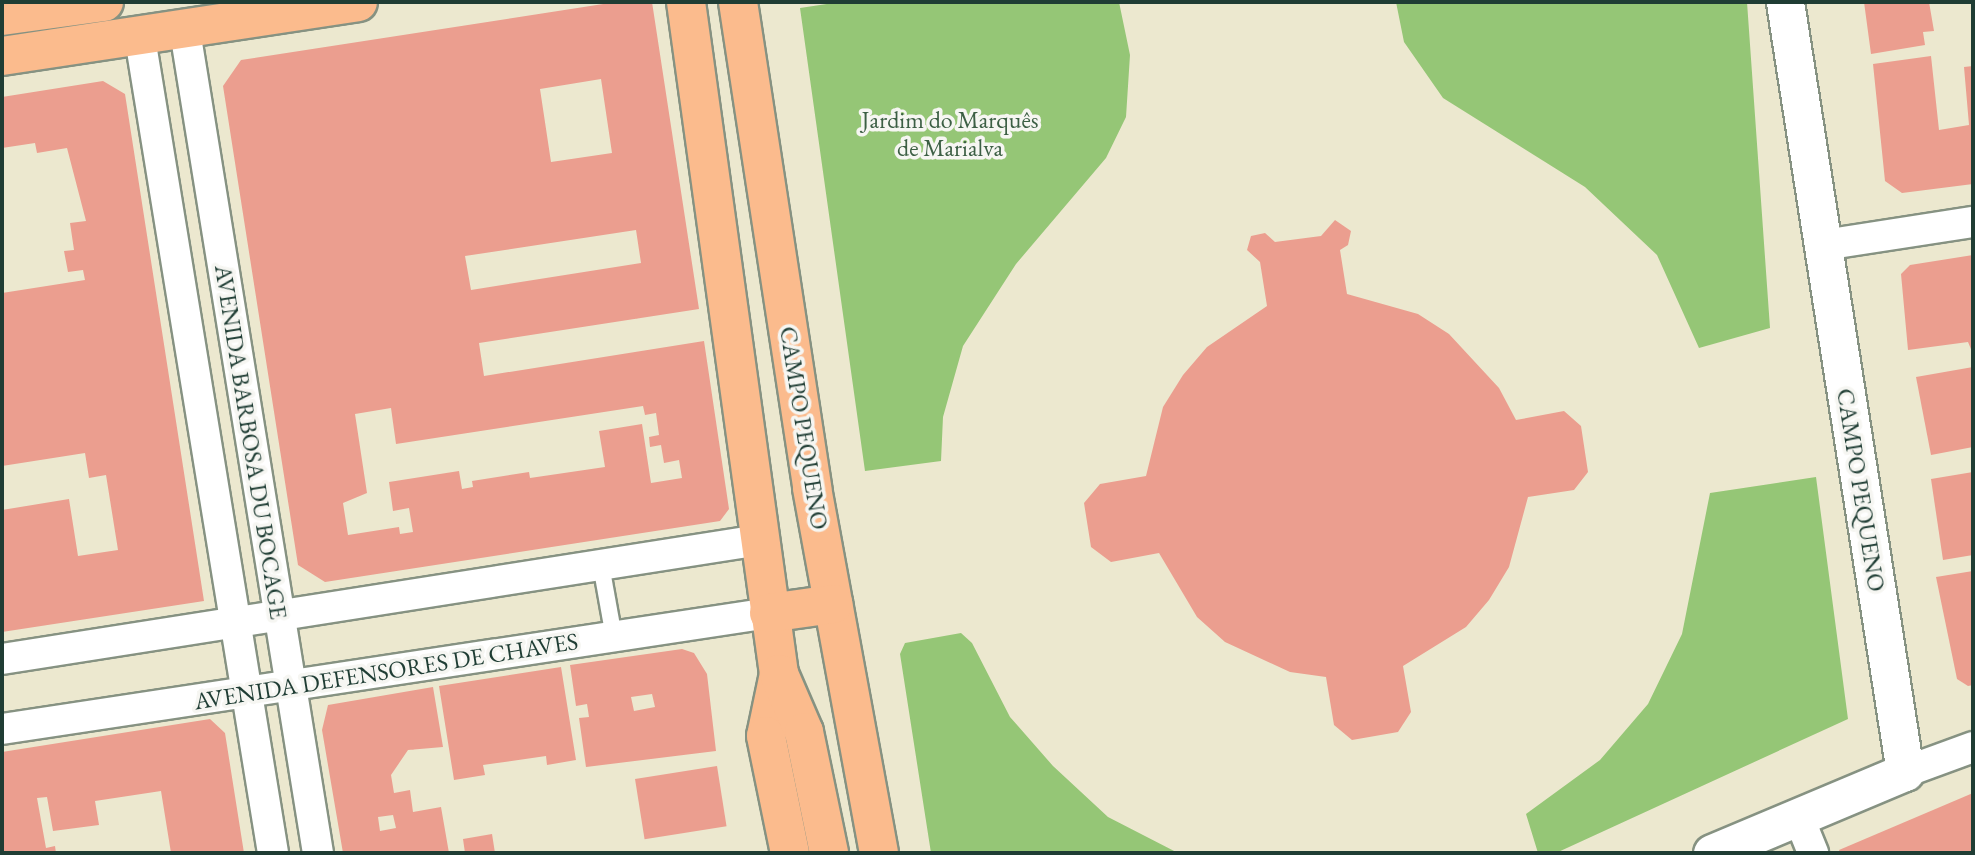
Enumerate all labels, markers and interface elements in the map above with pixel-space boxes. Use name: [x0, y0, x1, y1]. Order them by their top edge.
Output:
park label: Jardim do Marquês de Marialva: [861, 106, 1039, 162]
street label: AVENIDA BARBOSA DU BOCAGE: [209, 263, 293, 621]
street label: CAMPO PEQUENO: [774, 324, 834, 532]
street label: CAMPO PEQUENO: [1831, 386, 1891, 594]
street label: AVENIDA DEFENSORES DE CHAVES: [192, 626, 580, 716]

